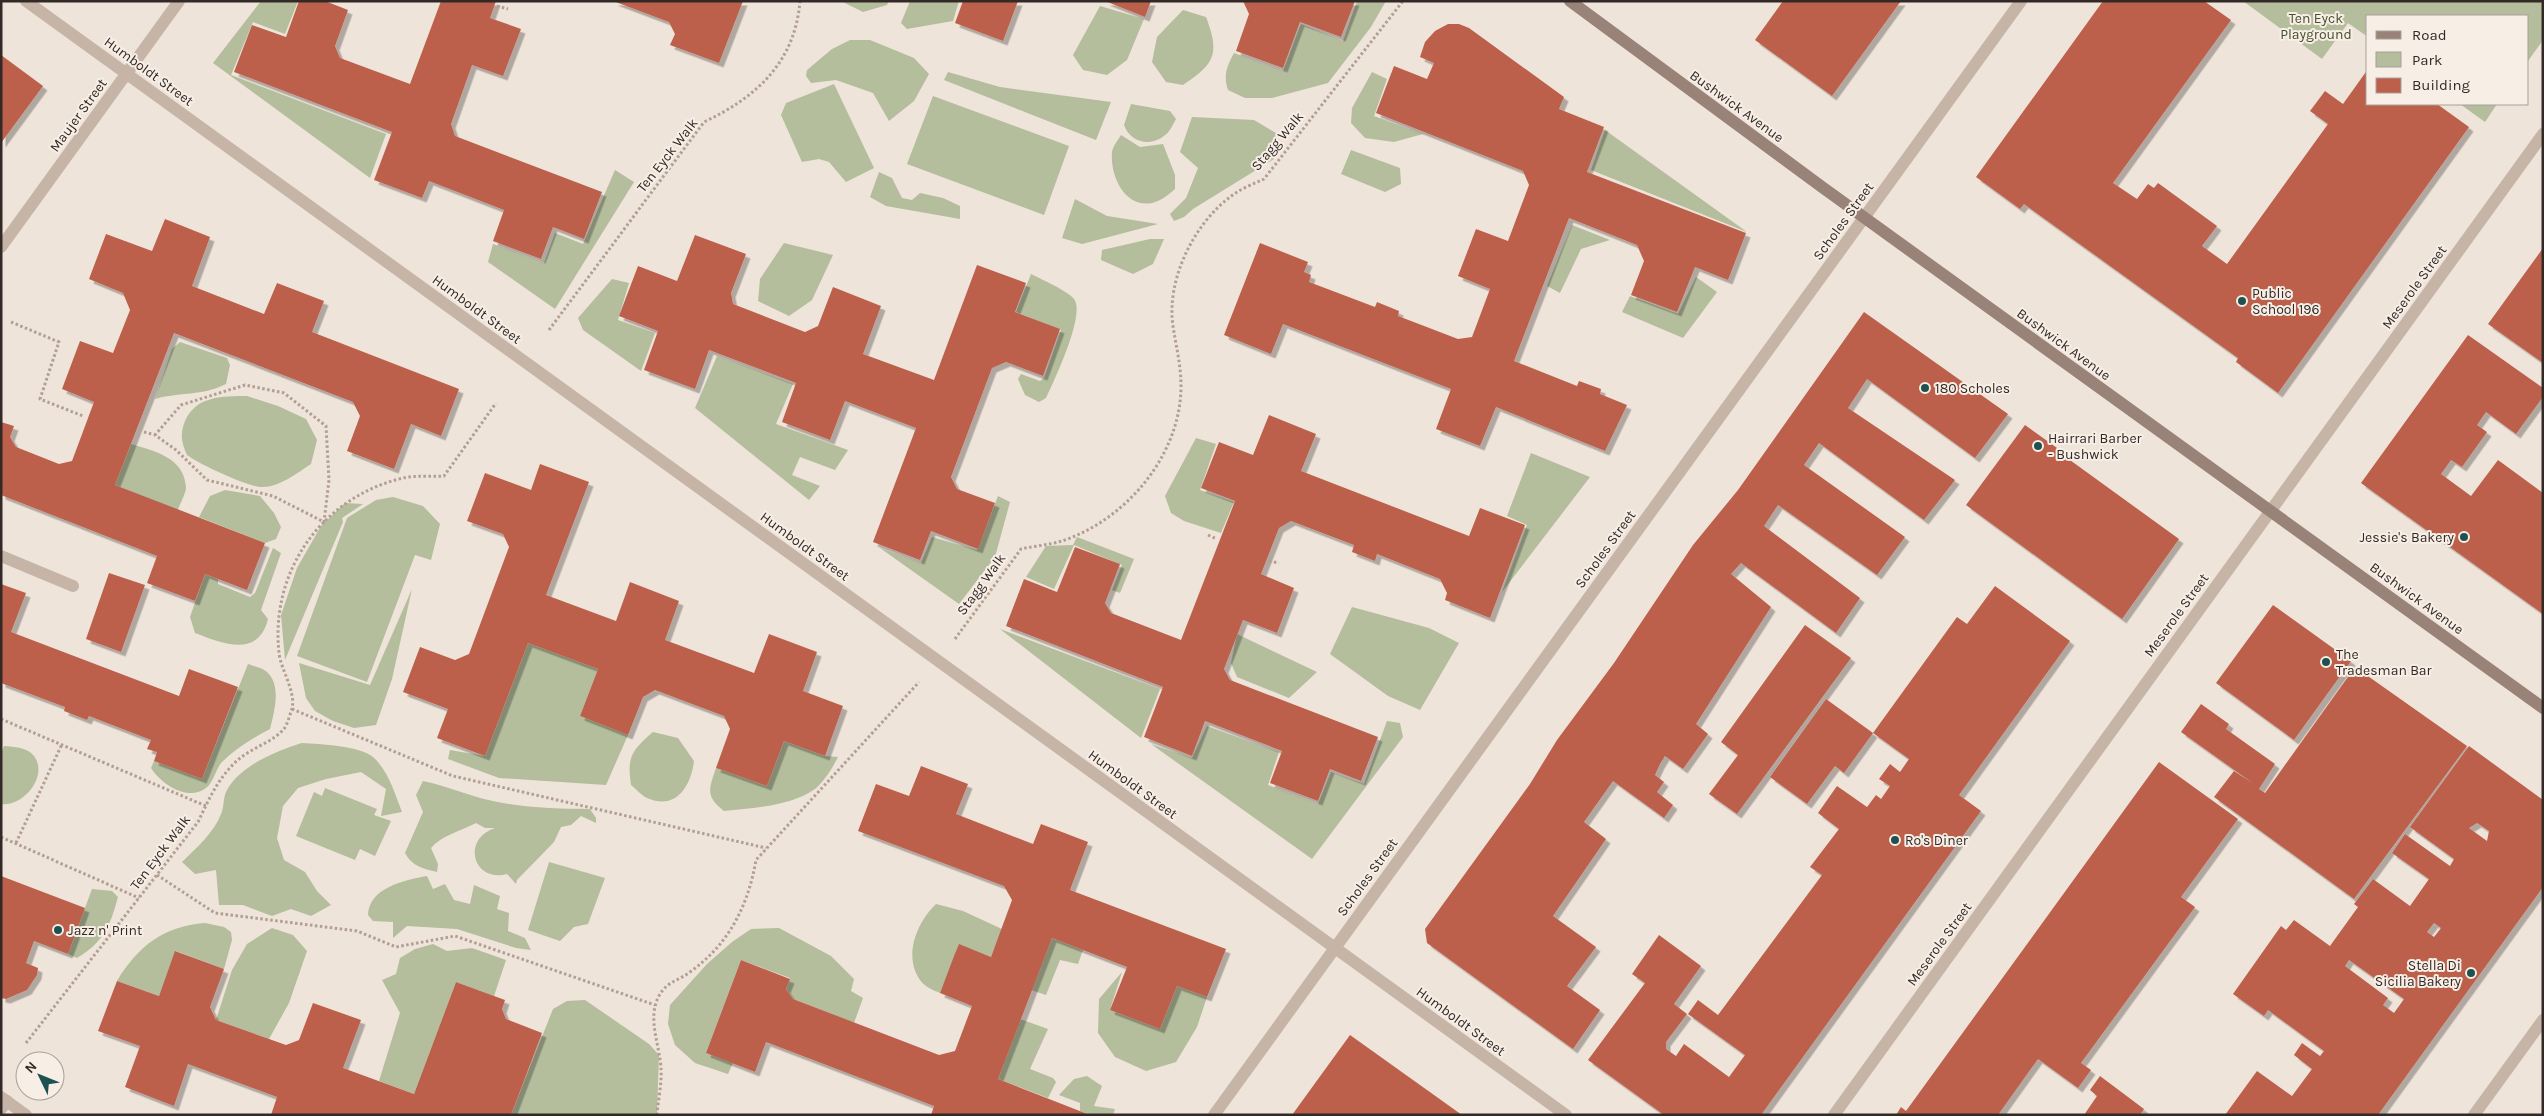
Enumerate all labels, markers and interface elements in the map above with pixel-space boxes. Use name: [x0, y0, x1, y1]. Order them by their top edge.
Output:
park label: Ten Eyck Playground: [2280, 10, 2352, 43]
legend: [2366, 15, 2529, 105]
text: Road: [2412, 26, 2447, 44]
street label: Humboldt Street: [101, 33, 197, 109]
text: Park: [2412, 51, 2442, 69]
street label: Bushwick Avenue: [1686, 67, 1787, 146]
street label: Maujer Street: [46, 75, 111, 155]
text: Building: [2412, 76, 2470, 94]
street label: Stagg Walk: [1248, 108, 1307, 174]
street label: Ten Eyck Walk: [633, 115, 702, 196]
street label: Scholes Street: [1809, 179, 1877, 264]
street label: Meserole Street: [2378, 242, 2450, 332]
street label: Humboldt Street: [429, 271, 525, 347]
place label: Public School 196: [2252, 285, 2319, 318]
marker: Public School 196: [2236, 295, 2248, 307]
street label: Bushwick Avenue: [2013, 305, 2114, 384]
place label: 180 Scholes: [1935, 380, 2010, 397]
marker: 180 Scholes: [1919, 382, 1931, 394]
place label: Hairrari Barber - Bushwick: [2048, 430, 2143, 463]
marker: Hairrari Barber - Bushwick: [2032, 440, 2044, 452]
street label: Scholes Street: [1571, 507, 1639, 592]
street label: Humboldt Street: [757, 508, 853, 584]
place label: Jessie's Bakery: [2359, 529, 2454, 546]
marker: Jessie's Bakery: [2458, 531, 2470, 543]
street label: Stagg Walk: [953, 550, 1010, 618]
street label: Bushwick Avenue: [2366, 559, 2467, 638]
street label: Meserole Street: [2140, 570, 2212, 660]
place label: The Tradesman Bar: [2336, 646, 2433, 679]
marker: The Tradesman Bar: [2320, 656, 2332, 668]
street label: Humboldt Street: [1085, 746, 1181, 822]
street label: Ten Eyck Walk: [127, 811, 194, 893]
place label: Ro's Diner: [1905, 832, 1969, 849]
marker: Ro's Diner: [1889, 834, 1901, 846]
street label: Scholes Street: [1333, 835, 1401, 920]
street label: Meserole Street: [1903, 899, 1975, 989]
place label: Jazz n' Print: [68, 922, 142, 939]
marker: Jazz n' Print: [52, 924, 64, 936]
place label: Stella Di Sicilia Bakery: [2375, 957, 2461, 990]
marker: Stella Di Sicilia Bakery: [2465, 967, 2477, 979]
street label: Humboldt Street: [1413, 983, 1509, 1059]
north arrow: [15, 1051, 65, 1101]
text: N: [21, 1058, 41, 1077]

